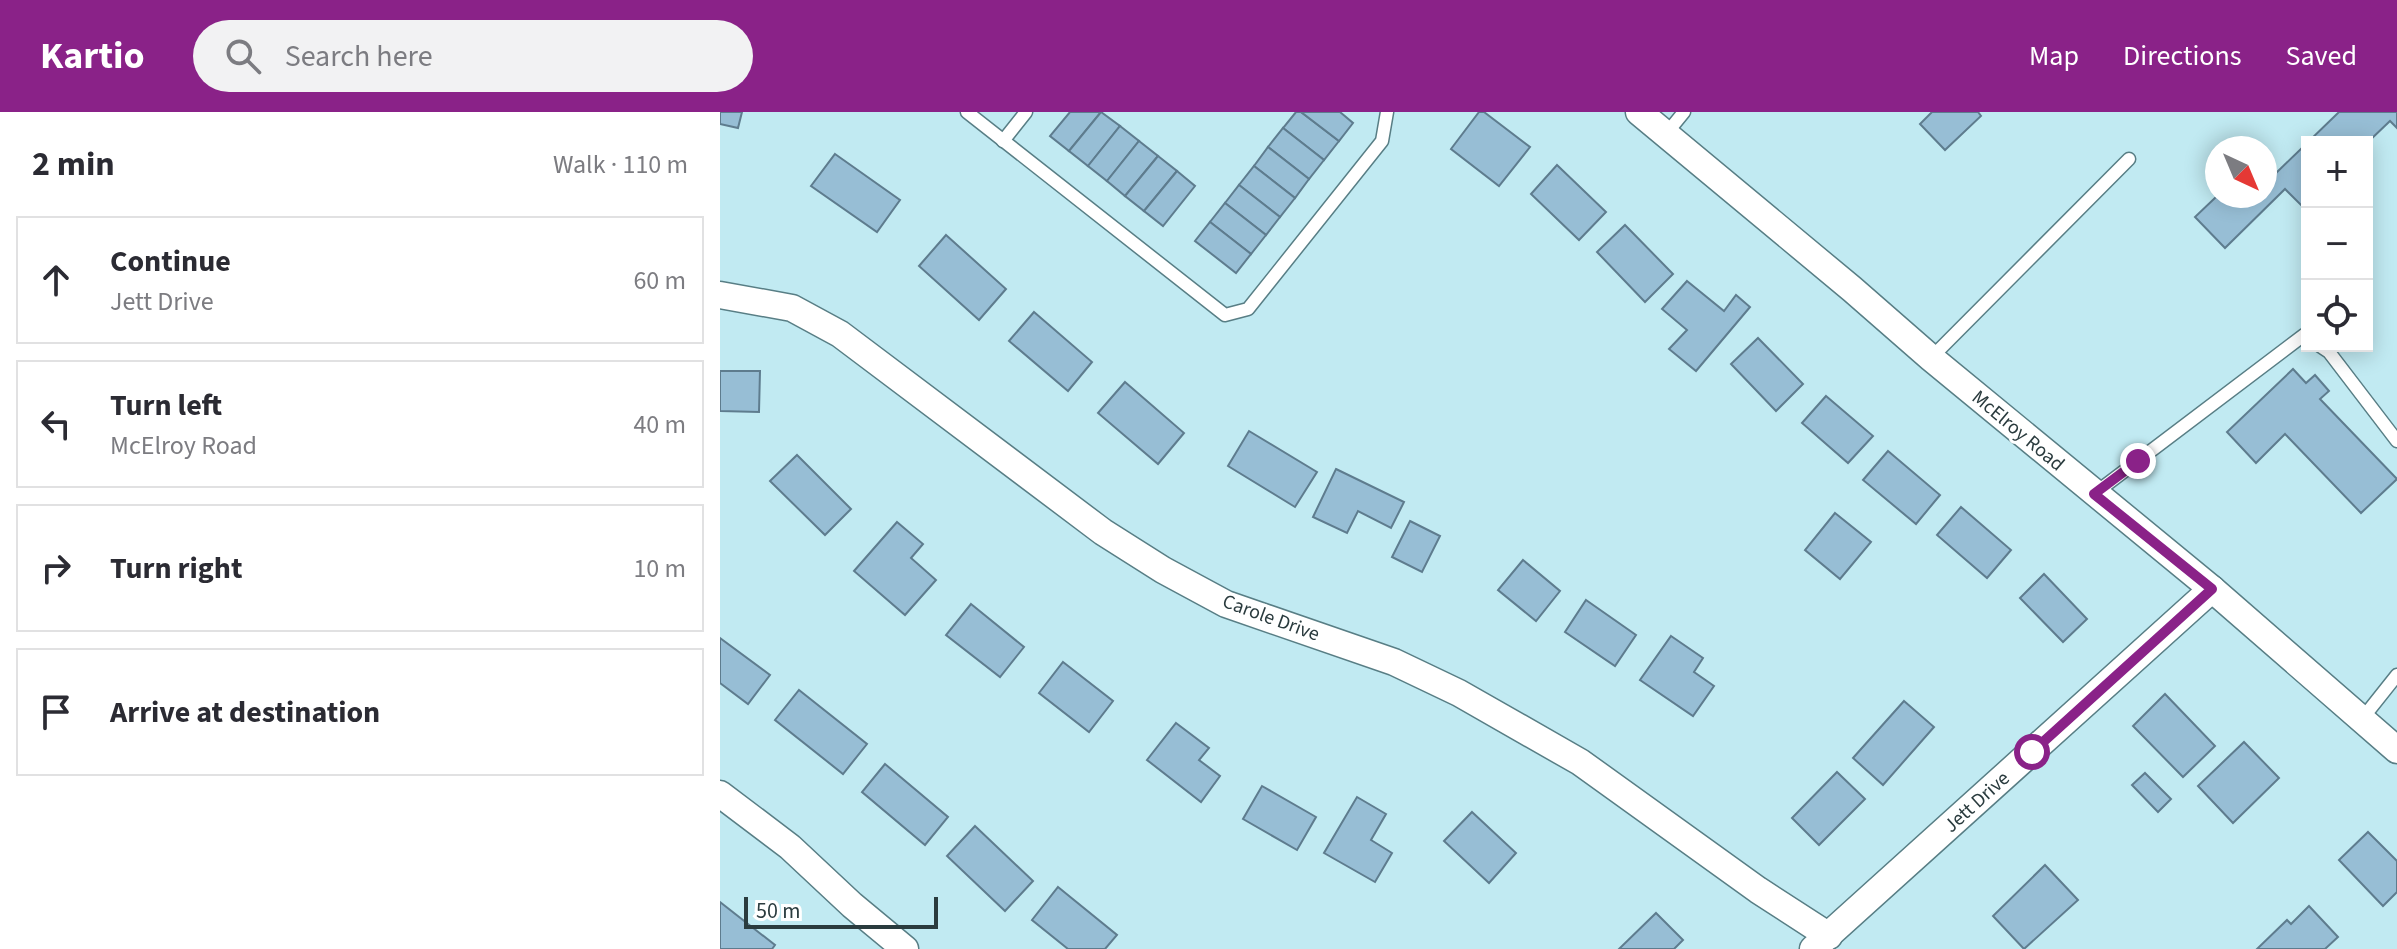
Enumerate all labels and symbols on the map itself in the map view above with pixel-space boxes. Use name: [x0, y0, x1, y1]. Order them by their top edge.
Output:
north arrow: [2205, 136, 2277, 208]
street label: McElroy Road: [1966, 384, 2070, 478]
route end: [2120, 443, 2156, 479]
street label: Carole Drive: [1219, 587, 1324, 649]
route start: [2014, 734, 2050, 770]
street label: Jett Drive: [1938, 765, 2016, 839]
scale bar: [744, 893, 938, 929]

